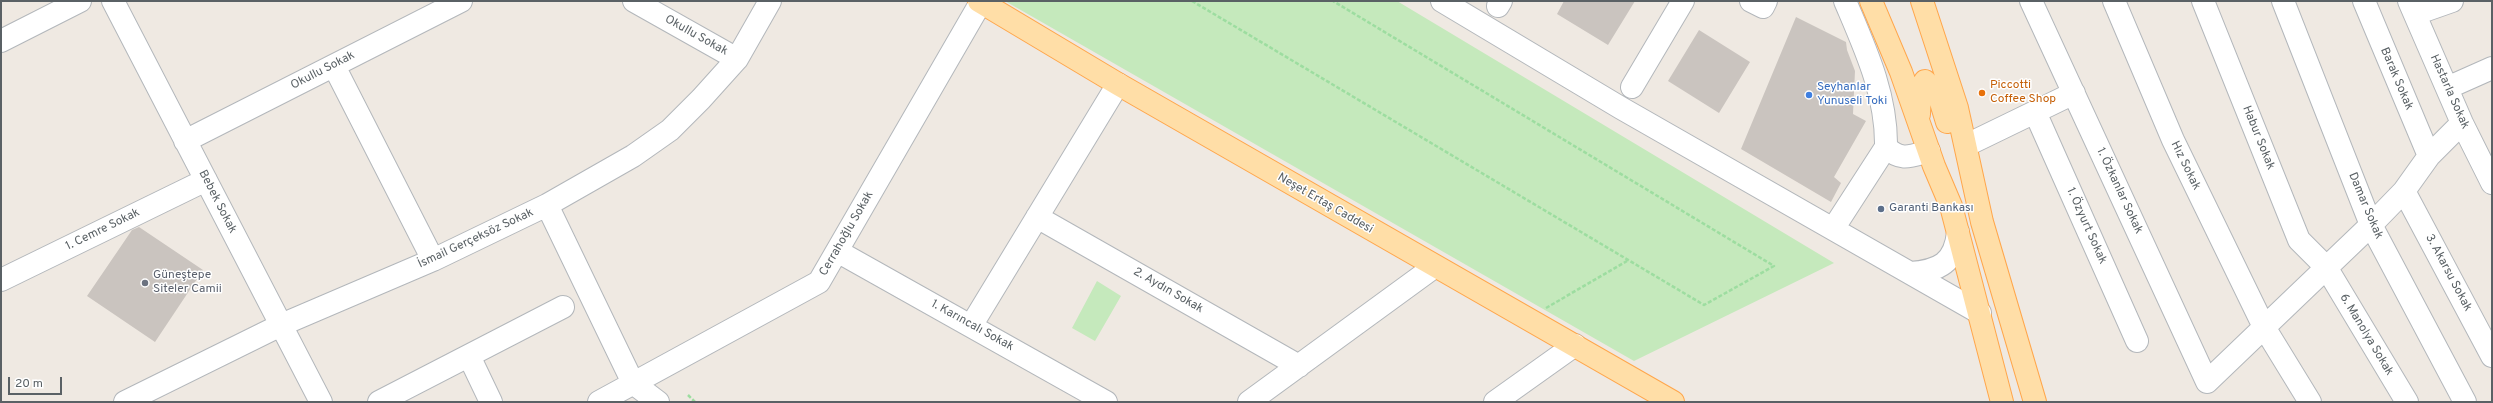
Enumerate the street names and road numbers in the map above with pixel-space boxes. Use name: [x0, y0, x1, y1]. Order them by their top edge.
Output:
street label: Okullu Sokak: [662, 13, 730, 59]
street label: Barak Sokak: [2376, 45, 2416, 113]
street label: Okullu Sokak: [289, 49, 357, 93]
street label: Hastarla Sokak: [2426, 53, 2472, 131]
street label: Habur Sokak: [2239, 104, 2277, 172]
street label: Hız Sokak: [2167, 139, 2203, 193]
street label: 1. Özkanlar Sokak: [2093, 146, 2145, 236]
street label: Bebek Sokak: [195, 168, 239, 236]
street label: Damar Sokak: [2344, 170, 2386, 242]
street label: Neşet Ertaş Caddesi: [1275, 171, 1375, 237]
street label: 1. Özyurt Sokak: [2063, 186, 2109, 266]
street label: Cerrahoğlu Sokak: [817, 189, 877, 279]
street label: 1. Cemre Sokak: [64, 206, 142, 254]
street label: İsmail Gerçeksöz Sokak: [416, 206, 536, 272]
street label: 3. Akarsu Sokak: [2422, 232, 2474, 314]
street label: 2. Aydın Sokak: [1130, 265, 1206, 317]
street label: 6. Manolya Sokak: [2336, 291, 2396, 379]
street label: 1. Karıncalı Sokak: [928, 297, 1016, 355]

